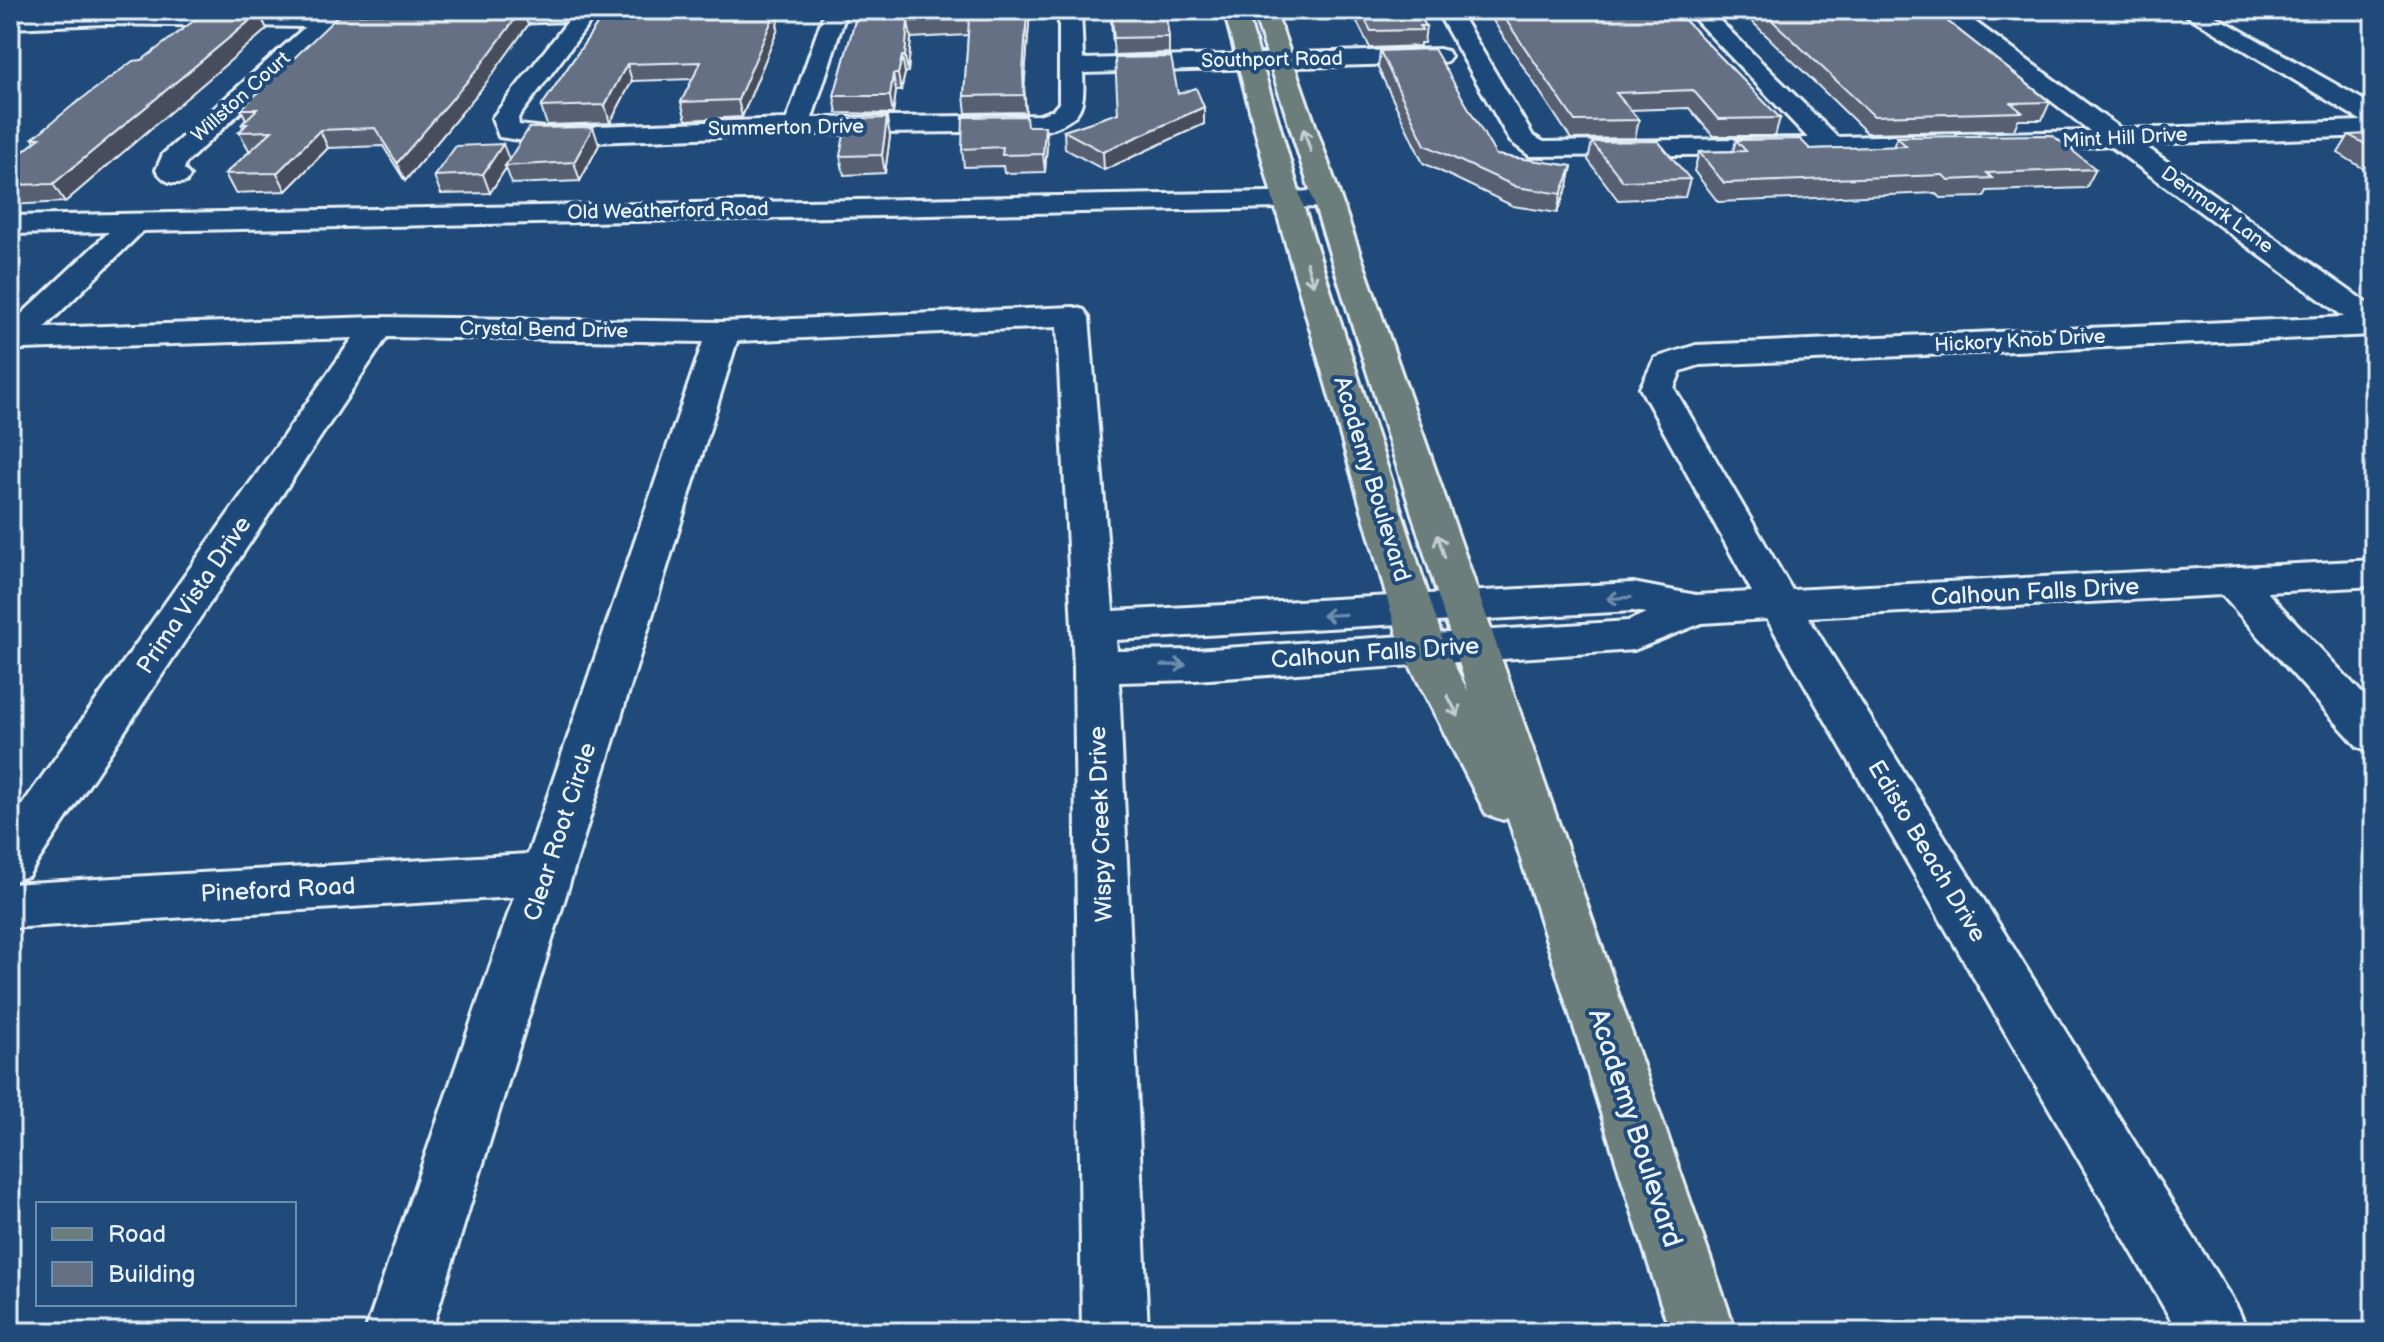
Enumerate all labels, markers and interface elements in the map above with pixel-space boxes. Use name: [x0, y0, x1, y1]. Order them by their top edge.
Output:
street label: Willston Court: [187, 46, 295, 148]
street label: Southport Road: [1201, 47, 1343, 73]
street label: Summerton Drive: [708, 115, 864, 141]
street label: Mint Hill Drive: [2062, 123, 2188, 153]
one-way arrow: [1298, 127, 1313, 152]
street label: Denmark Lane: [2156, 161, 2278, 259]
street label: Old Weatherford Road: [567, 197, 769, 225]
one-way arrow: [1303, 260, 1318, 286]
street label: Crystal Bend Drive: [459, 317, 629, 343]
street label: Hickory Knob Drive: [1934, 325, 2106, 357]
street label: Academy Boulevard: [1327, 373, 1417, 585]
street label: Prima Vista Drive: [131, 511, 257, 679]
one-way arrow: [1432, 534, 1447, 559]
street label: Calhoun Falls Drive: [1930, 572, 2140, 612]
one-way arrow: [1606, 591, 1633, 606]
one-way arrow: [1321, 608, 1348, 623]
street label: Calhoun Falls Drive: [1270, 631, 1480, 675]
one-way arrow: [1160, 658, 1187, 673]
one-way arrow: [1446, 693, 1462, 717]
street label: Wispy Creek Drive: [1083, 726, 1119, 922]
street label: Clear Root Circle: [517, 739, 603, 925]
street label: Edisto Beach Drive: [1861, 755, 1993, 947]
street label: Pineford Road: [200, 871, 356, 909]
street label: Academy Boulevard: [1581, 1005, 1689, 1251]
legend: [36, 1202, 296, 1306]
text: Road: [108, 1220, 166, 1249]
text: Building: [108, 1260, 195, 1289]

